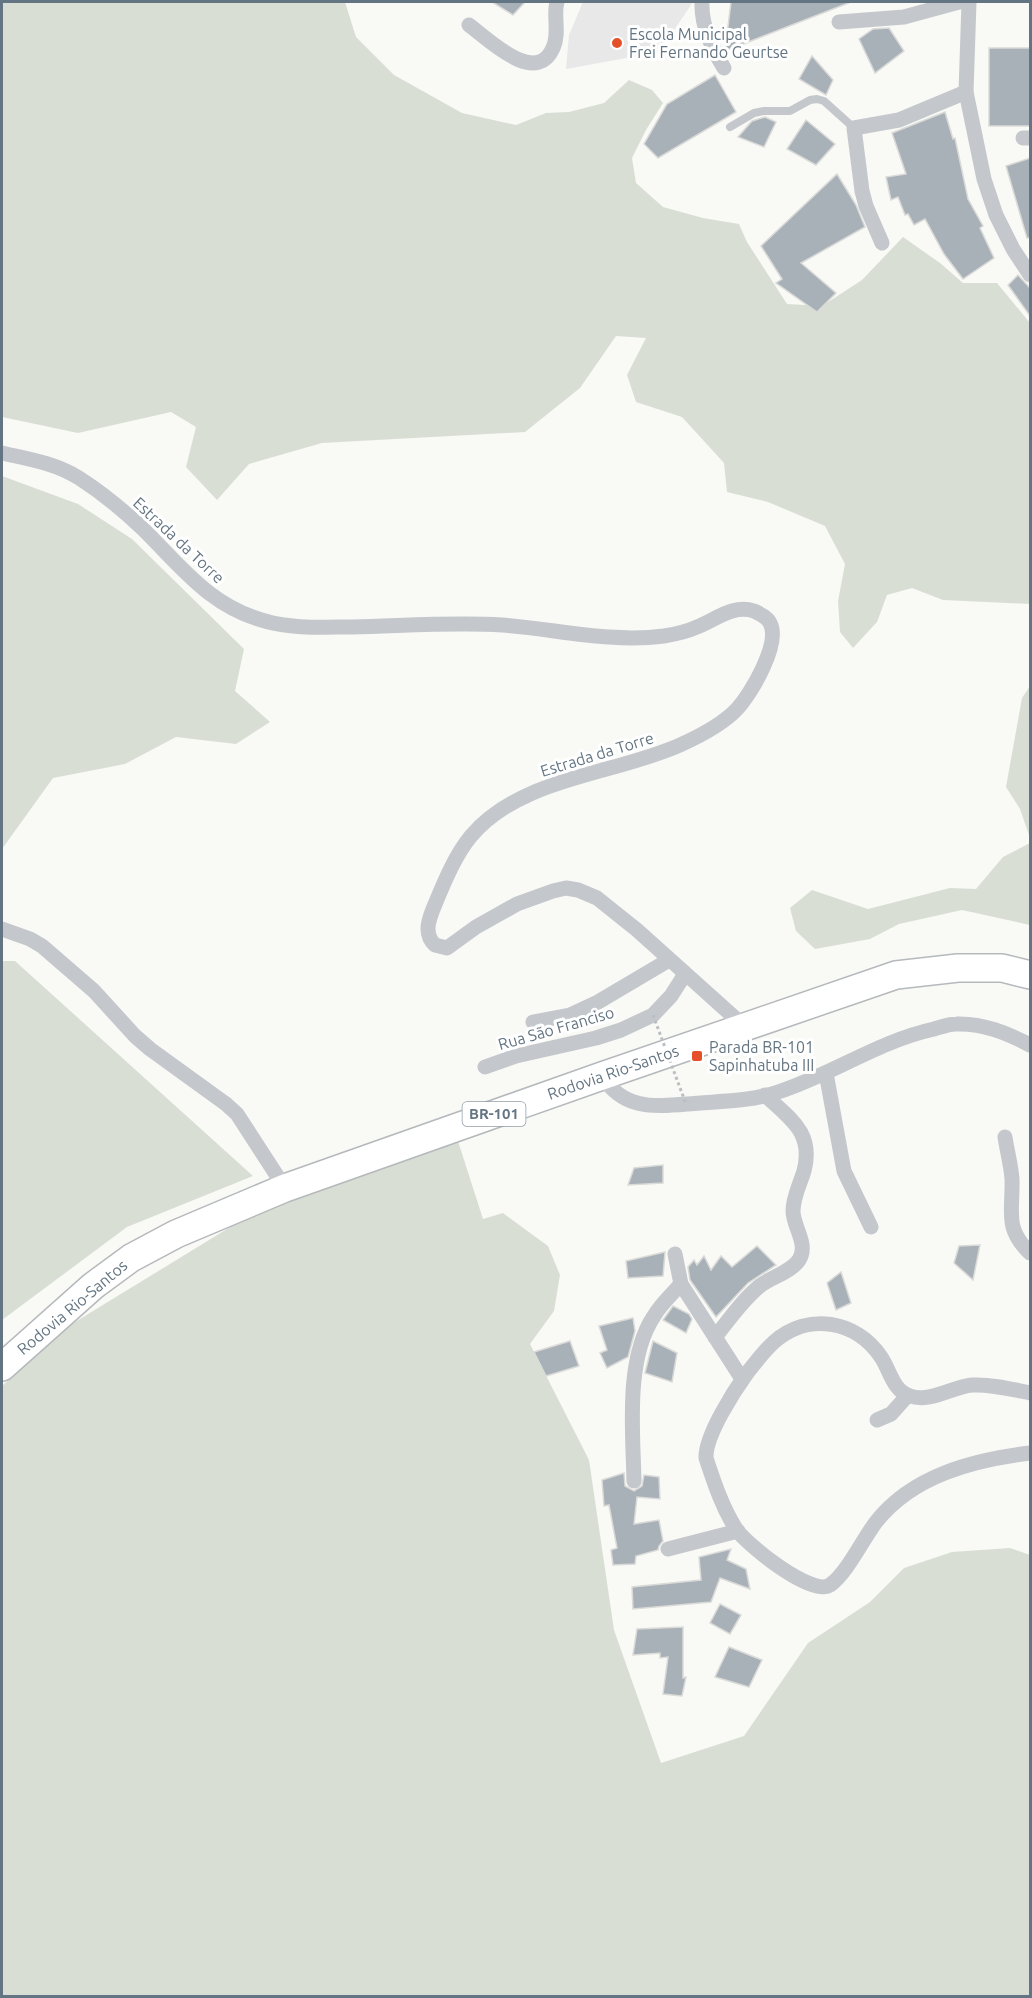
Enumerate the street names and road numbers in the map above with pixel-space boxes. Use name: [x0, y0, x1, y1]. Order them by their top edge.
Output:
street label: Estrada da Torre: [130, 493, 228, 587]
street label: Estrada da Torre: [538, 728, 656, 780]
street label: Rua São Franciso: [496, 1003, 616, 1053]
street label: Rodovia Rio-Santos: [545, 1041, 681, 1103]
road number: BR-101: [462, 1102, 526, 1126]
street label: Rodovia Rio-Santos: [13, 1256, 131, 1358]

